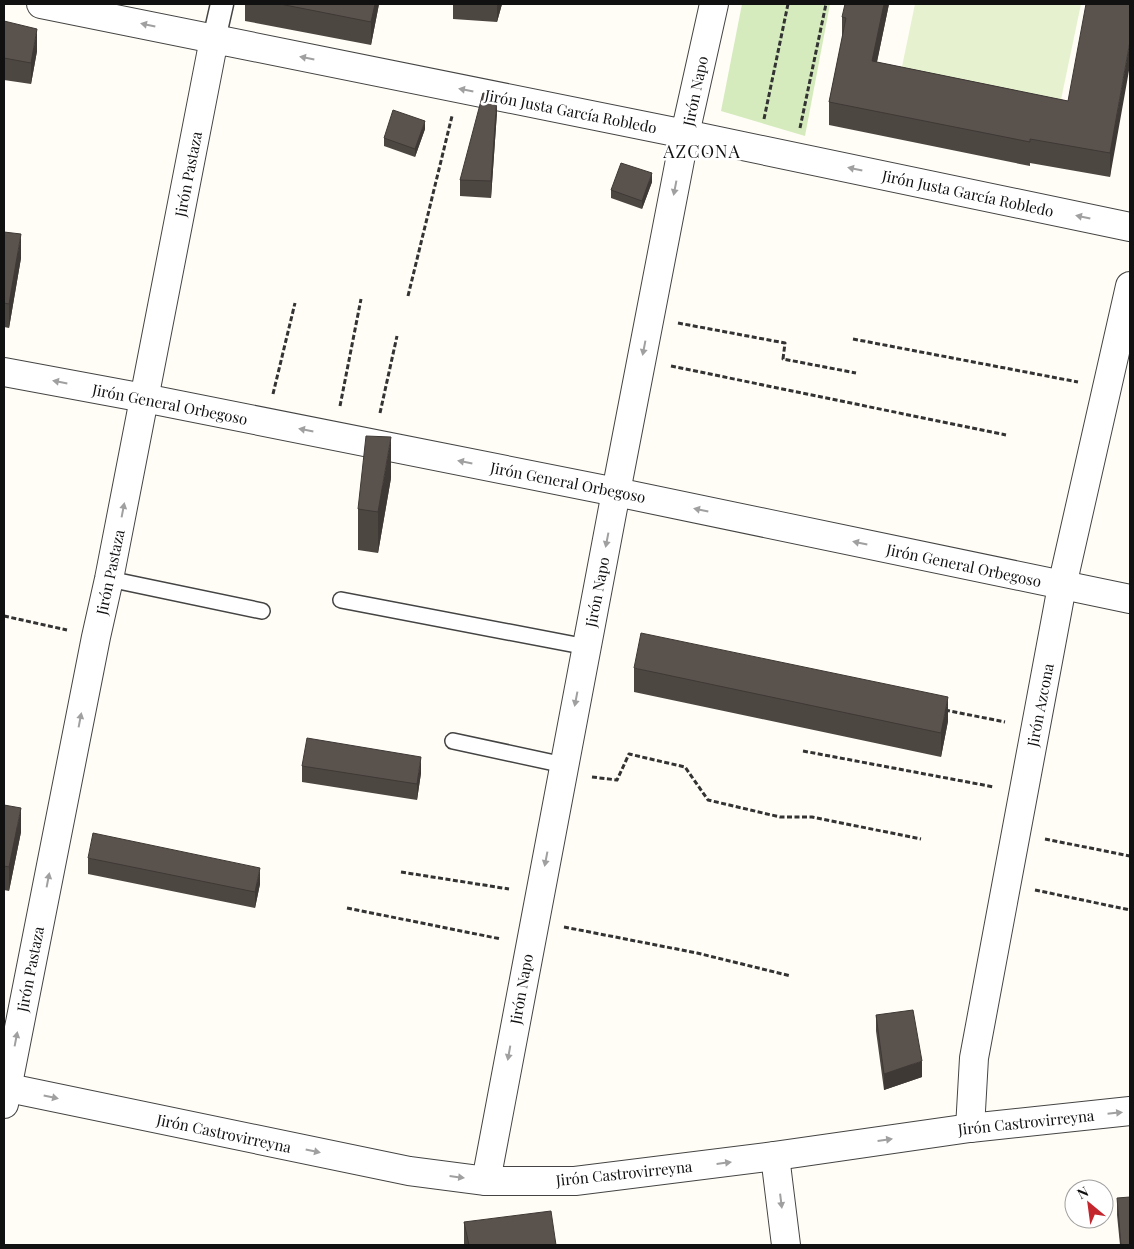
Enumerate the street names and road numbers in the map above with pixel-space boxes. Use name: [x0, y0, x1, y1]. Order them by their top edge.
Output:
street label: Jirón Napo: [678, 54, 712, 129]
street label: Jirón Justa García Robledo: [482, 84, 659, 137]
street label: Jirón Pastaza: [170, 129, 206, 219]
street label: Jirón Justa García Robledo: [879, 165, 1056, 221]
street label: Jirón General Orbegoso: [90, 379, 249, 429]
street label: Jirón General Orbegoso: [488, 457, 647, 507]
street label: Jirón Pastaza: [91, 527, 129, 617]
street label: Jirón General Orbegoso: [884, 539, 1043, 591]
street label: Jirón Napo: [580, 555, 614, 630]
street label: Jirón Azcona: [1022, 661, 1058, 749]
street label: Jirón Pastaza: [12, 924, 48, 1014]
street label: Jirón Napo: [505, 952, 537, 1027]
street label: Jirón Castrovirreyna: [956, 1105, 1096, 1139]
street label: Jirón Castrovirreyna: [154, 1109, 294, 1157]
street label: Jirón Castrovirreyna: [554, 1156, 694, 1190]

